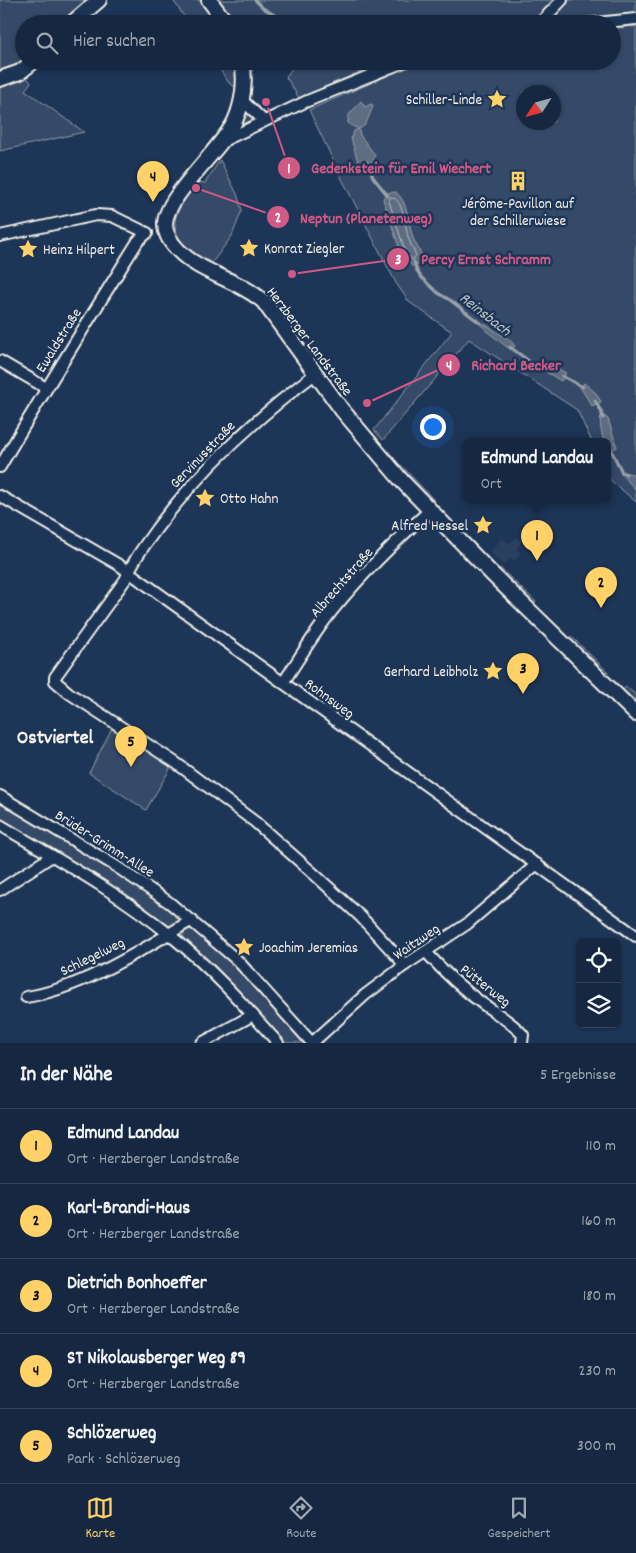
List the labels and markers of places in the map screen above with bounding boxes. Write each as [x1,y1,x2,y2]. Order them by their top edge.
place icon: Schiller-Linde [486,88,508,110]
place label: Schiller-Linde [406,90,482,112]
callout: Gedenkstein für Emil Wiechert [276,152,501,183]
pin: 4 [137,161,169,202]
building icon: Jérôme-Pavillon auf der Schillerwiese [507,170,529,192]
place label: Jérôme-Pavillon auf der Schillerwiese [462,194,575,233]
callout: Neptun (Planetenweg) [265,201,442,232]
place icon: Konrat Ziegler [238,237,260,259]
place icon: Heinz Hilpert [17,238,39,260]
place label: Konrat Ziegler [264,239,345,261]
place label: Heinz Hilpert [43,240,115,262]
callout: Percy Ernst Schramm [386,243,561,274]
callout: Richard Becker [436,349,571,380]
place icon: Otto Hahn [194,487,216,509]
place label: Otto Hahn [220,489,278,511]
place icon: Alfred Hessel [472,514,494,536]
place label: Alfred Hessel [391,516,468,538]
pin: 1 [521,520,553,561]
pin: 2 [585,567,617,608]
pin: 3 [507,653,539,694]
place icon: Gerhard Leibholz [482,660,504,682]
place label: Gerhard Leibholz [384,662,478,684]
pin: 5 [115,726,147,767]
place icon: Joachim Jeremias [233,936,255,958]
place label: Joachim Jeremias [259,938,358,960]

